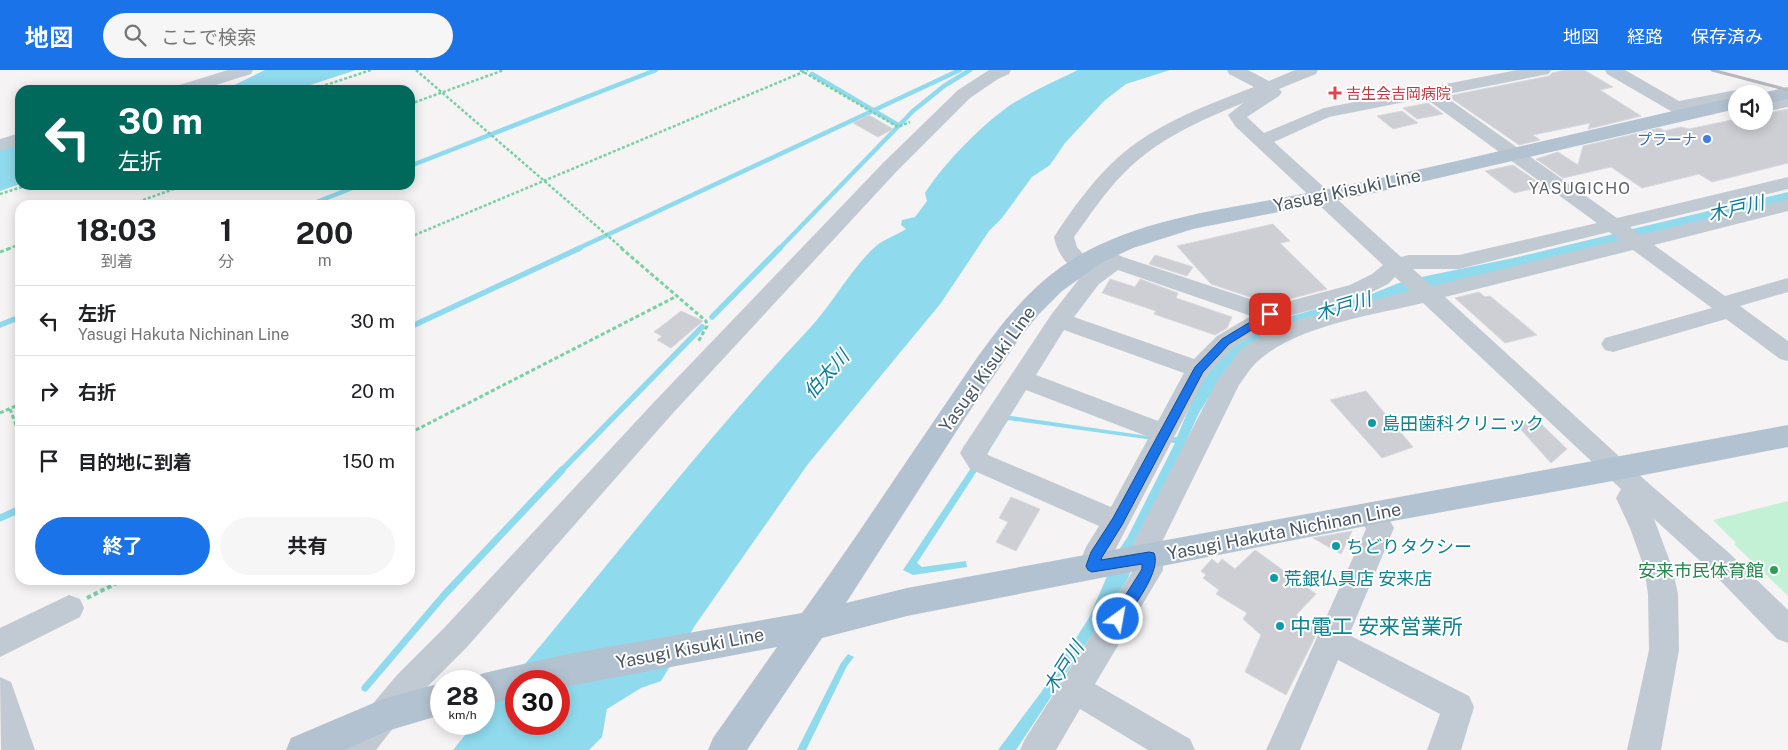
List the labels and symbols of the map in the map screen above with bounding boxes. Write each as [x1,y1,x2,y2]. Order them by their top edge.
place label: 吉生会吉岡病院 [1346,85,1451,102]
marker: 吉生会吉岡病院 [1328,86,1342,100]
place label: プラーナ [1637,131,1697,148]
marker: プラーナ [1701,133,1713,145]
street label: Yasugi Kisuki Line [1271,164,1423,216]
district label: YASUGICHO [1529,179,1631,198]
water label: 木戸川 [1706,190,1768,225]
water label: 木戸川 [1313,287,1375,324]
pin [1249,293,1291,335]
street label: Yasugi Kisuki Line [934,302,1040,436]
water label: 伯太川 [799,344,855,403]
place label: 島田歯科クリニック [1382,413,1544,434]
marker: 島田歯科クリニック [1366,417,1378,429]
street label: Yasugi Hakuta Nichinan Line [1165,498,1403,564]
place label: ちどりタクシー [1346,536,1472,557]
marker: ちどりタクシー [1330,540,1342,552]
place label: 安来市民体育館 [1638,560,1764,581]
marker: 安来市民体育館 [1768,564,1780,576]
place label: 荒銀仏具店 安来店 [1284,568,1432,589]
marker: 荒銀仏具店 安来店 [1268,572,1280,584]
position arrow [1091,592,1143,644]
place label: 中電工 安来営業所 [1290,614,1463,639]
marker: 中電工 安来営業所 [1274,620,1286,632]
street label: Yasugi Kisuki Line [614,623,766,673]
water label: 木戸川 [1038,635,1089,697]
speed limit sign: 30 [505,670,570,735]

